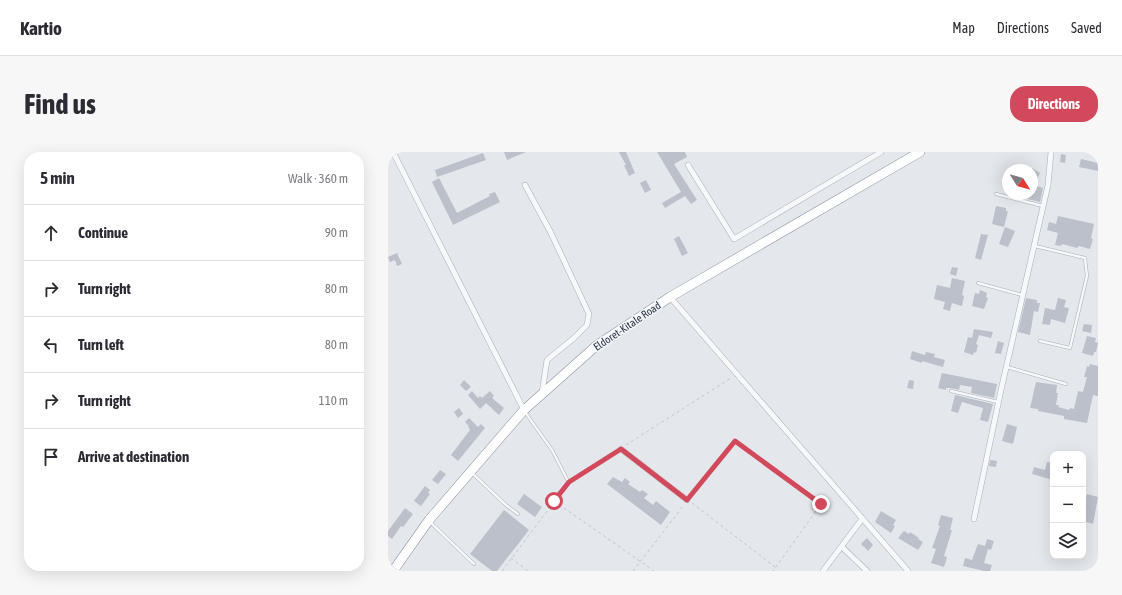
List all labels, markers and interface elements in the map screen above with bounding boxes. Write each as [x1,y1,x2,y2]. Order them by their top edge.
text: Kartio [20,17,62,39]
text: Map [952,20,975,36]
text: Directions [997,20,1049,36]
text: Saved [1071,20,1102,36]
button: Directions [1010,86,1098,122]
text: Find us [24,88,96,120]
north arrow [1002,164,1038,200]
text: 5 min [40,168,75,188]
text: Walk · 360 m [288,171,348,186]
icon: ahead [40,222,62,244]
text: Continue [78,224,128,241]
text: 90 m [325,225,348,240]
icon: right [40,278,62,300]
text: Turn right [78,280,131,297]
text: 80 m [325,281,348,296]
street label: Eldoret-Kitale Road [591,299,663,353]
icon: left [40,334,62,356]
text: Turn left [78,336,124,353]
text: 80 m [325,337,348,352]
icon: right [40,390,62,412]
text: Turn right [78,392,131,409]
text: 110 m [319,393,348,408]
icon: arrive [40,446,62,468]
text: Arrive at destination [78,448,189,465]
map controls [1050,451,1086,559]
button: + [1050,451,1086,487]
button: − [1050,487,1086,523]
route start [545,492,563,510]
route end [812,495,830,513]
button: layers [1050,523,1086,559]

